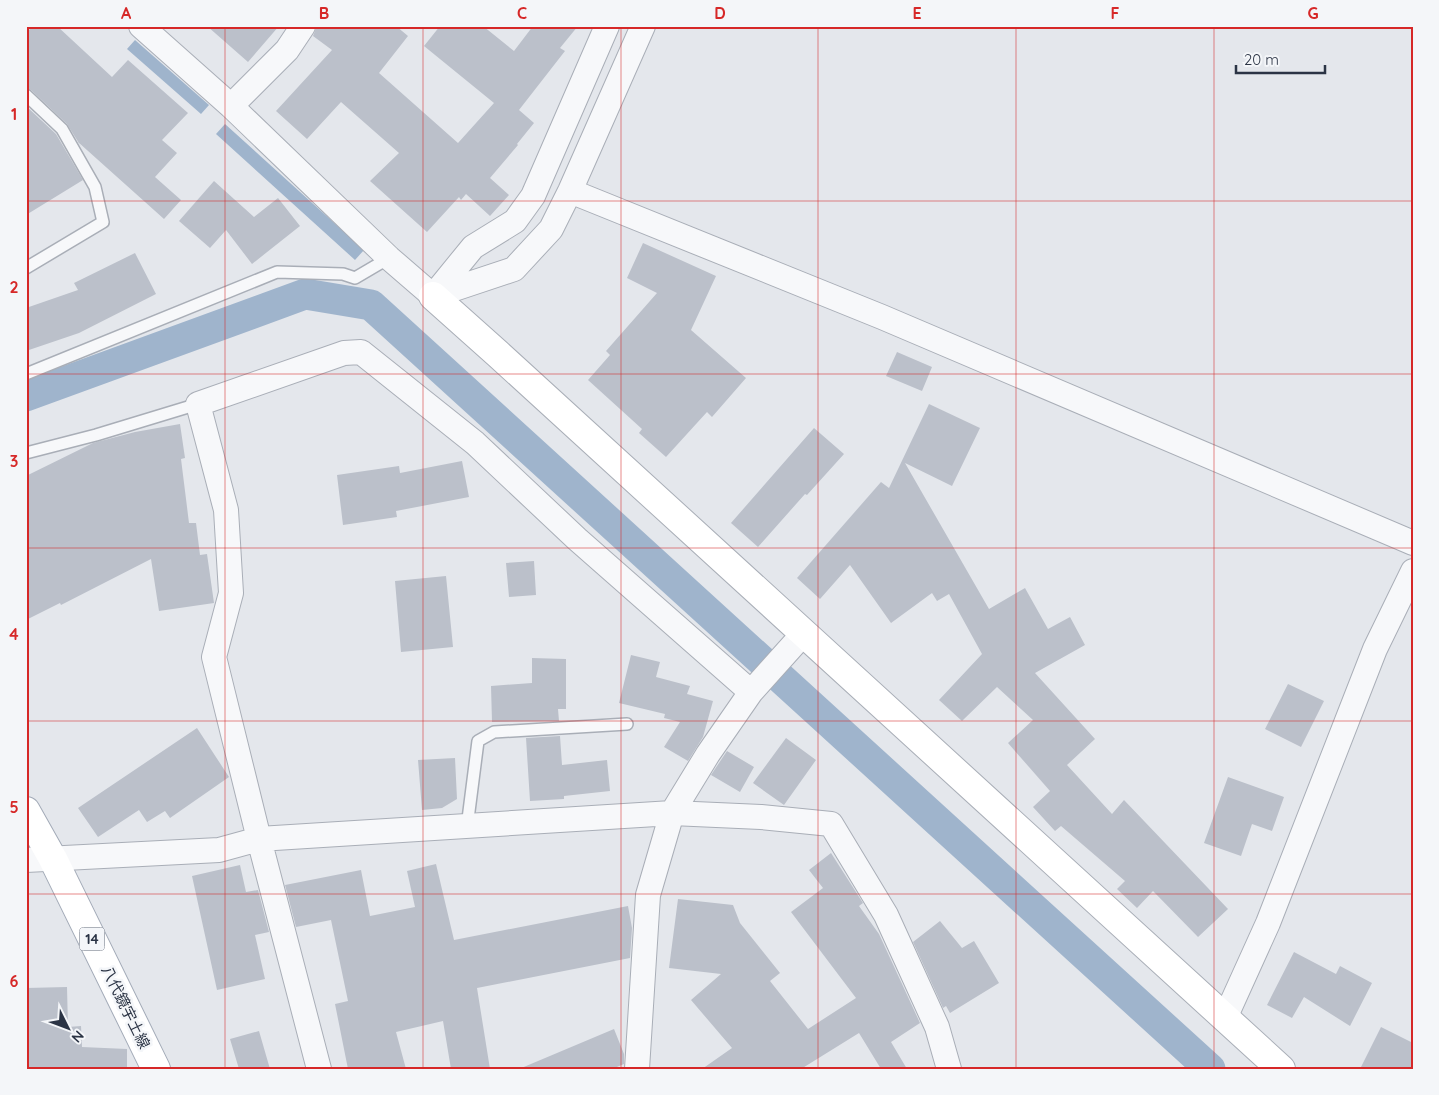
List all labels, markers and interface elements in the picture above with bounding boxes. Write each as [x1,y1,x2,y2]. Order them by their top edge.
text: A [121,3,132,23]
text: B [319,3,329,23]
text: C [517,3,527,23]
text: D [714,3,726,23]
text: E [912,3,922,23]
text: F [1111,3,1120,23]
text: G [1307,3,1319,23]
scale bar [1236,42,1325,74]
text: 20 m [1244,50,1279,69]
text: 1 [11,104,17,124]
text: 2 [9,277,19,297]
text: 3 [10,451,18,471]
text: 4 [9,624,19,644]
text: 5 [9,797,19,817]
road number: 14 [80,928,104,951]
street label: 八代鏡宇土線 [98,962,154,1052]
text: 6 [10,971,19,991]
north arrow [42,1002,92,1052]
text: N [68,1027,88,1047]

